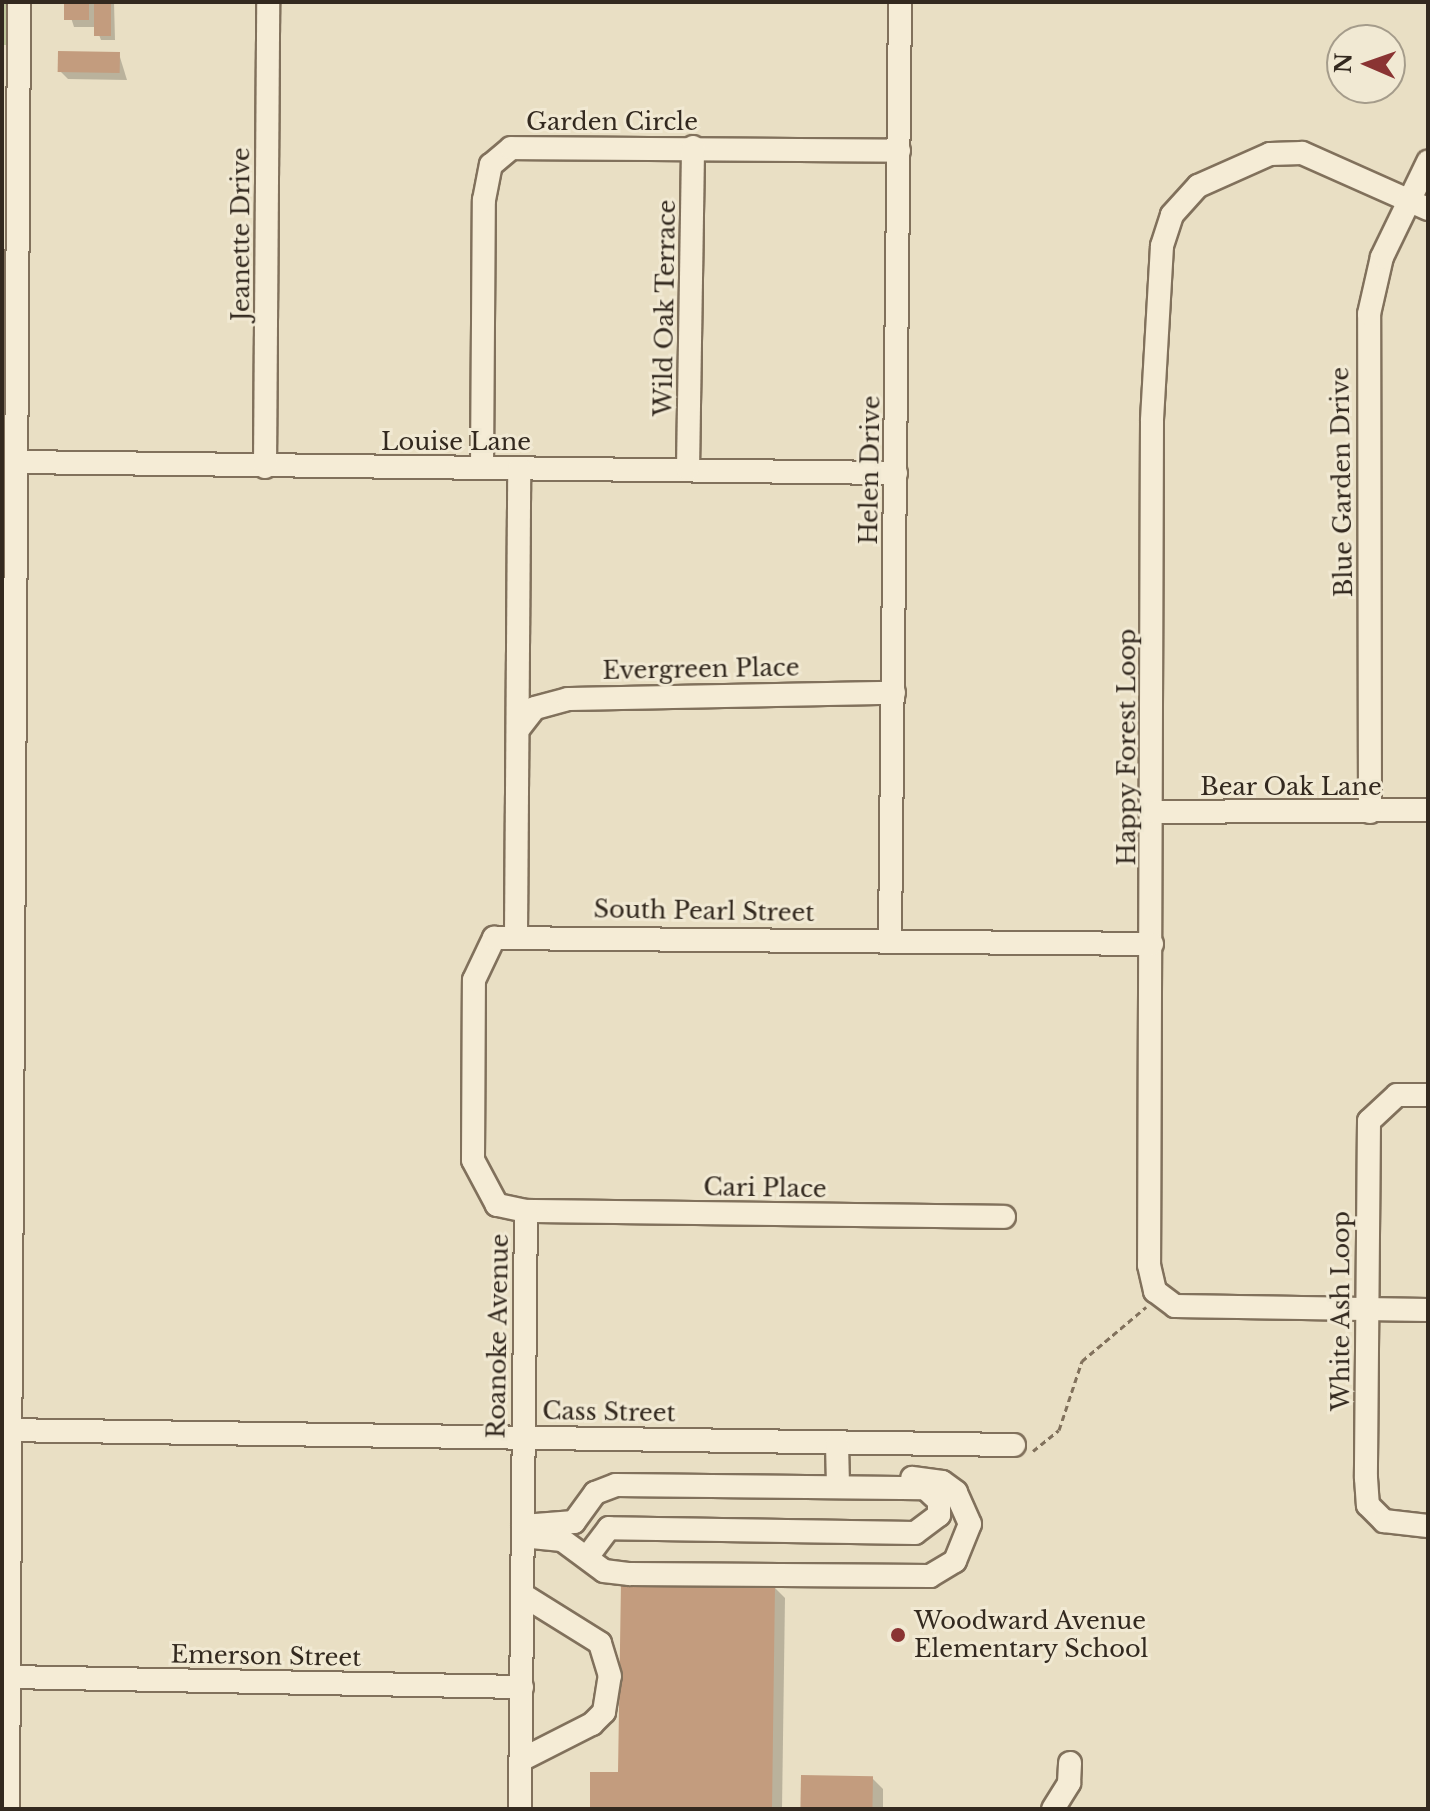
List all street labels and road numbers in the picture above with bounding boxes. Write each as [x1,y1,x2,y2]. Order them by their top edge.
street label: Garden Circle [526,108,698,136]
street label: Jeanette Drive [227,147,255,321]
street label: Wild Oak Terrace [649,199,681,417]
street label: Blue Garden Drive [1326,367,1358,597]
street label: Helen Drive [854,395,886,545]
street label: Louise Lane [381,428,531,456]
street label: Happy Forest Loop [1113,628,1141,866]
street label: Evergreen Place [602,653,800,685]
street label: Bear Oak Lane [1200,773,1382,801]
street label: South Pearl Street [593,895,815,927]
street label: Cari Place [703,1173,827,1203]
street label: White Ash Loop [1327,1210,1355,1412]
street label: Roanoke Avenue [482,1233,514,1439]
street label: Cass Street [542,1396,676,1428]
street label: Emerson Street [170,1640,362,1672]

